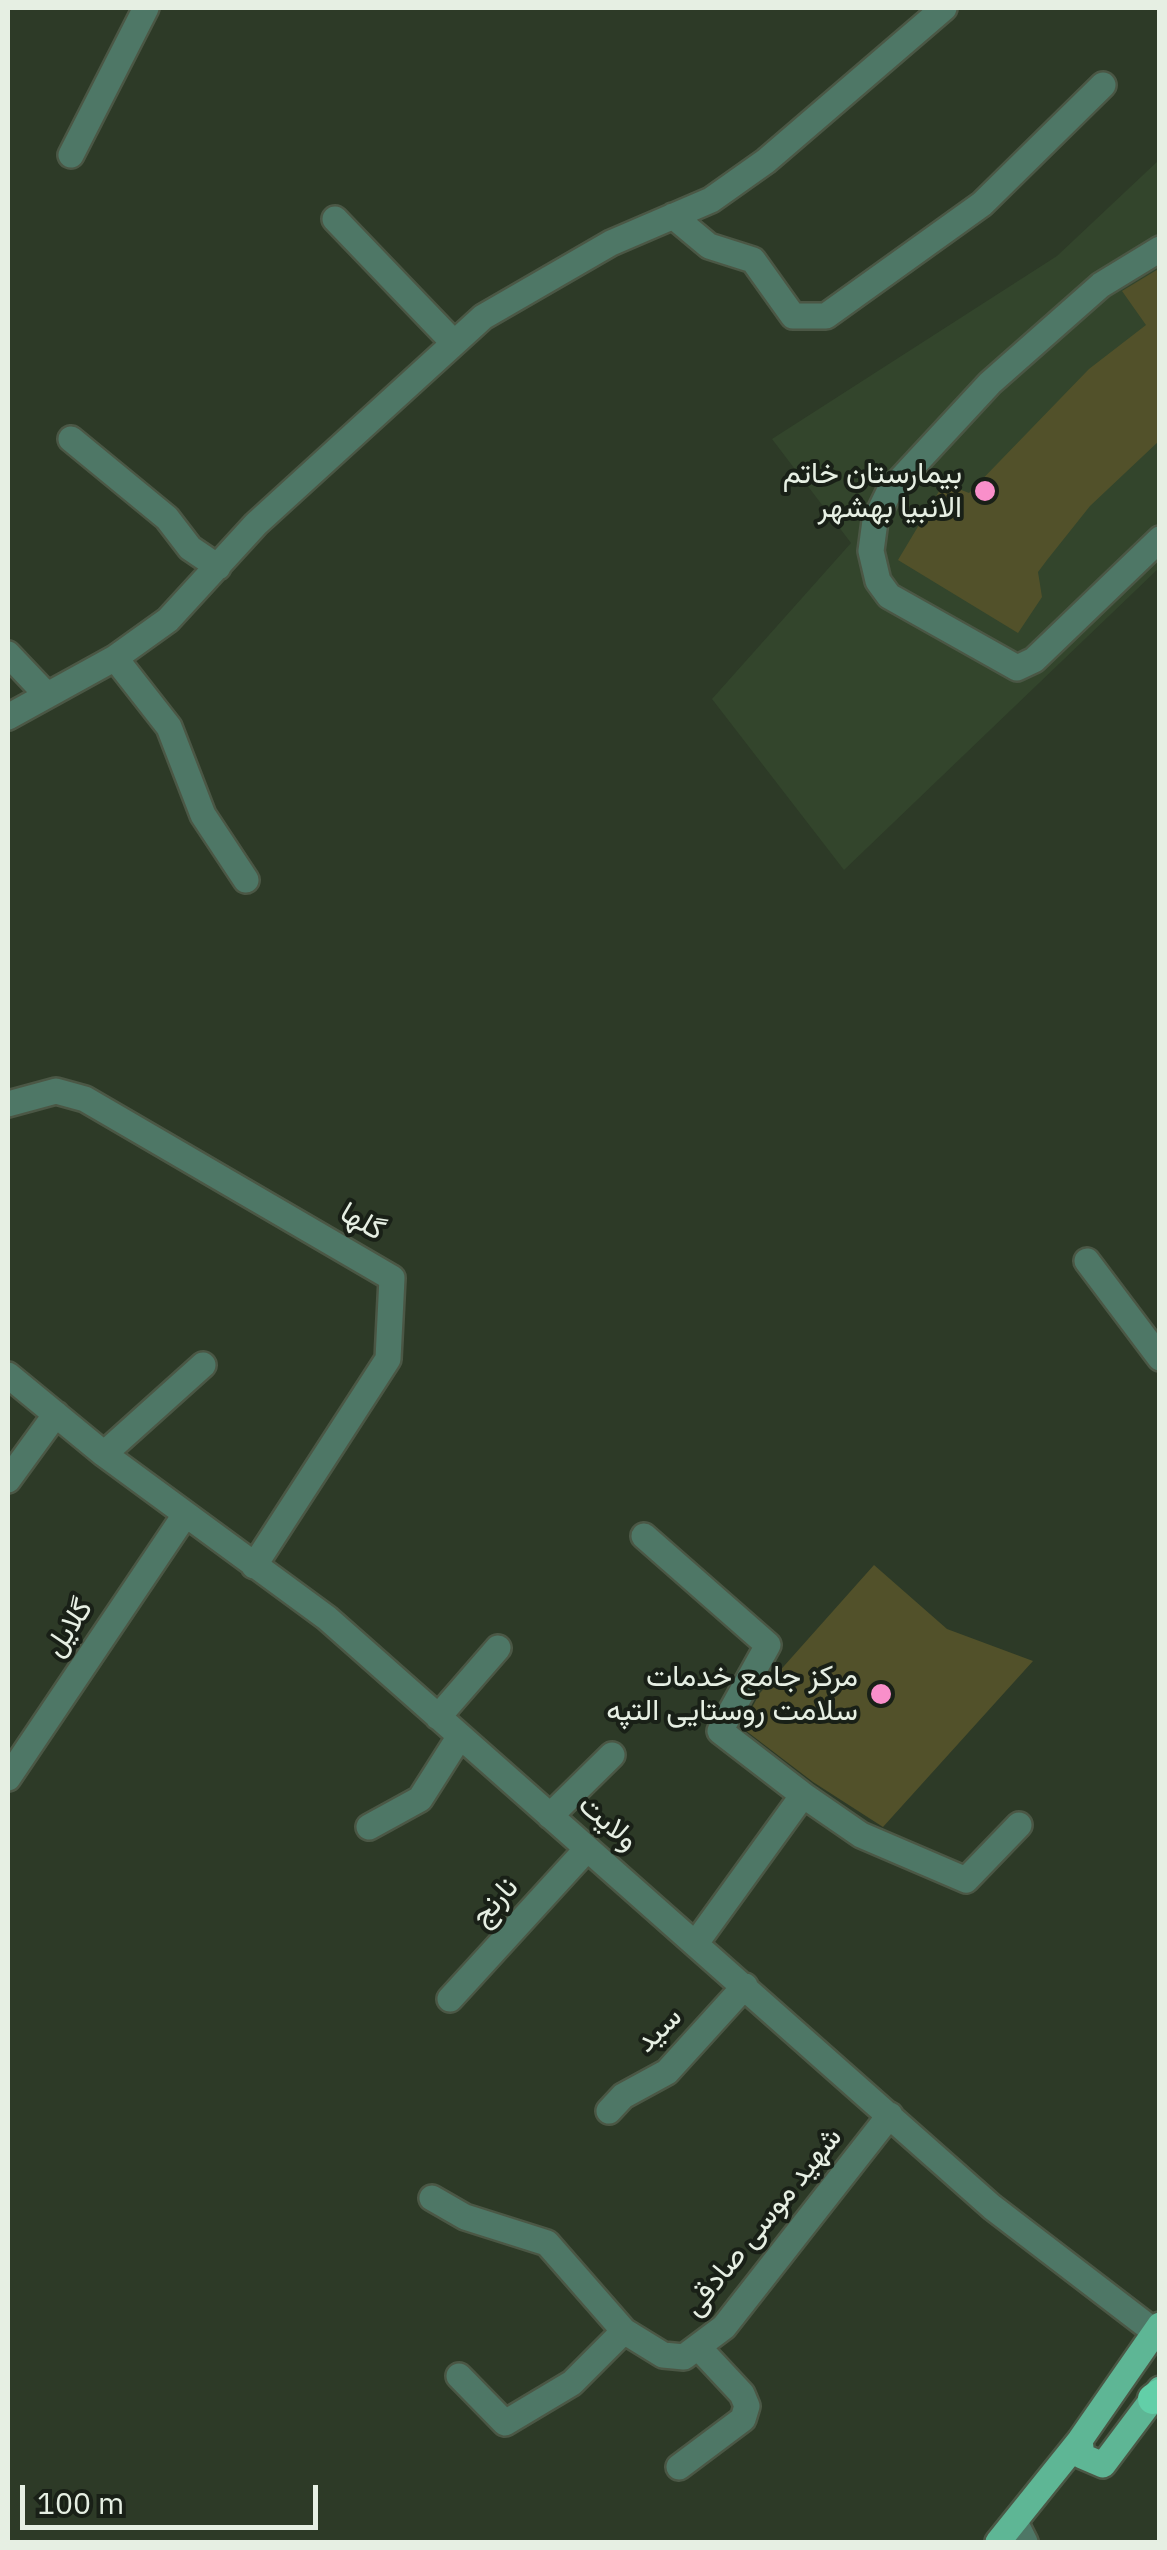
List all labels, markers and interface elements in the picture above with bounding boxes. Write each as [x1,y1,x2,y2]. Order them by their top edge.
place label: بیمارستان خاتم الانبیا بهشهر [783,456,962,526]
marker: بیمارستان خاتم الانبیا بهشهر [972,478,998,504]
street label: گلها [333,1195,391,1249]
street label: گلایل [37,1592,101,1664]
place label: مرکز جامع خدمات سلامت روستایی التپه [606,1659,858,1730]
marker: مرکز جامع خدمات سلامت روستایی التپه [868,1681,894,1707]
street label: ولایت [571,1787,645,1859]
street label: نارنج [464,1870,526,1934]
street label: سید [628,2000,690,2060]
street label: شهید موسی صادقی [676,2120,850,2324]
scale bar [25,2465,322,2527]
text: 100 m [37,2483,124,2522]

